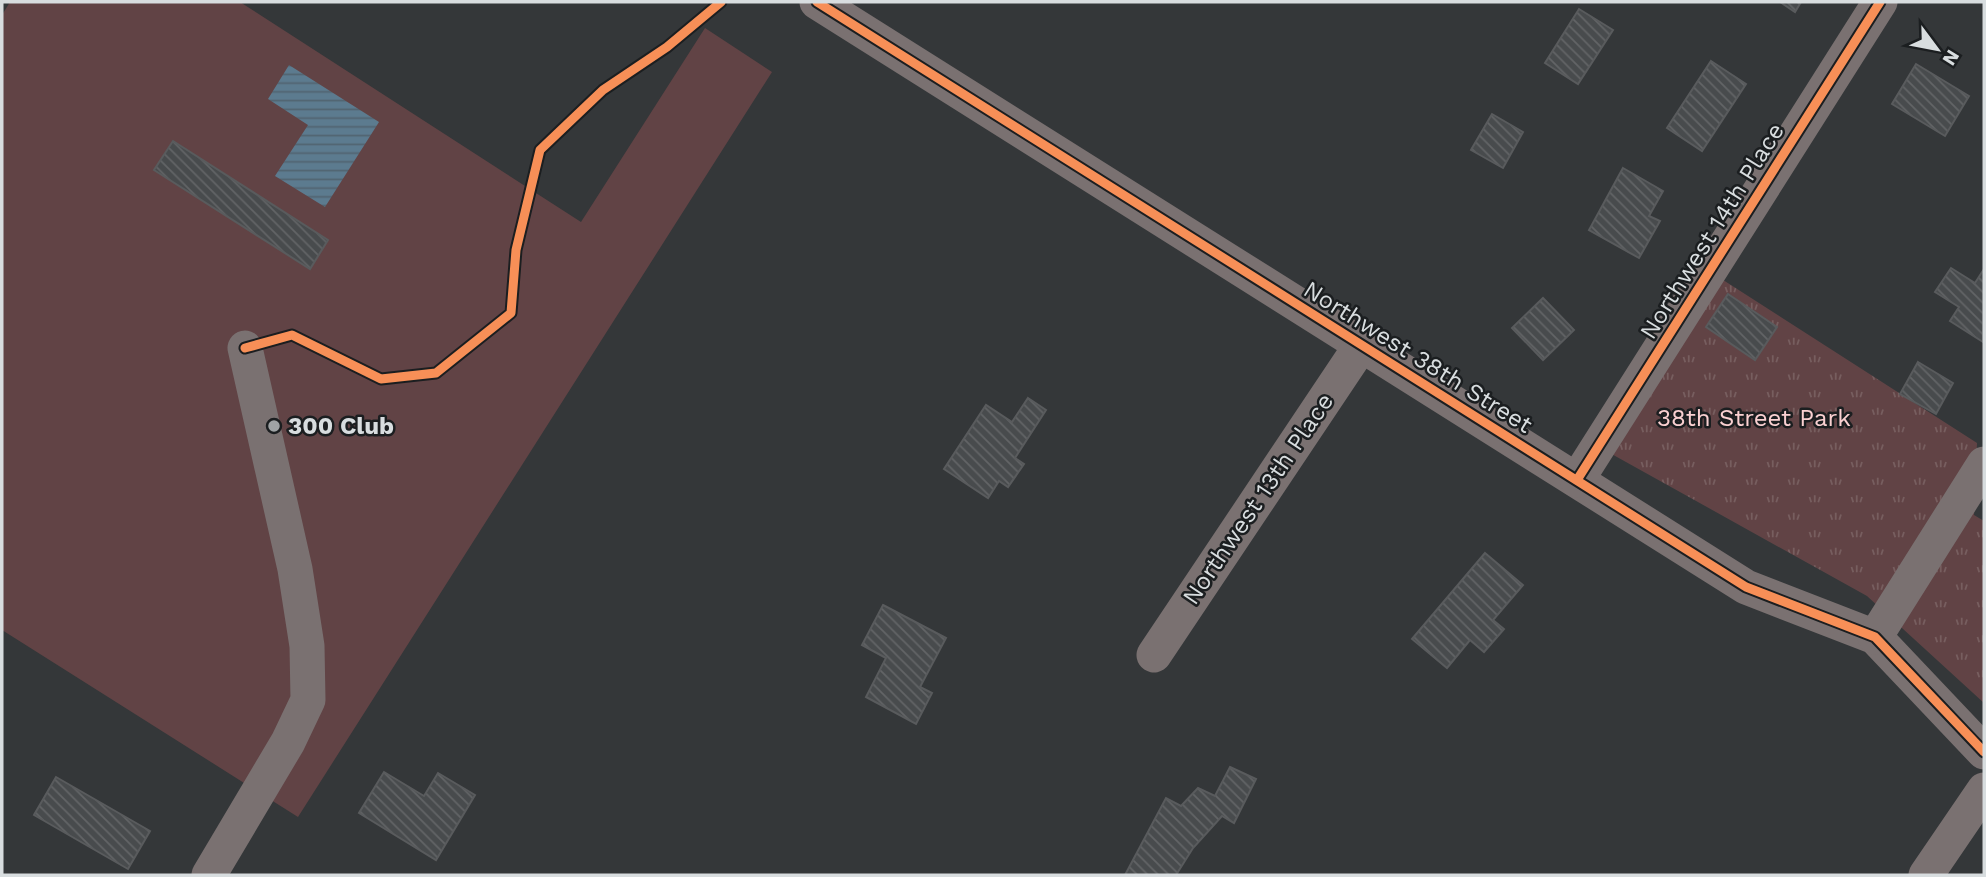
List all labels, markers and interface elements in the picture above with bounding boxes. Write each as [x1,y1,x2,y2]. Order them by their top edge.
north arrow [1902,14,1972,84]
text: N [1938,46,1964,70]
street label: Northwest 14th Place [1634,118,1790,344]
street label: Northwest 38th Street [1299,275,1537,439]
street label: Northwest 13th Place [1177,388,1339,610]
park label: 38th Street Park [1657,404,1851,432]
place label: 300 Club [288,412,394,440]
marker: 300 Club [266,418,282,434]

